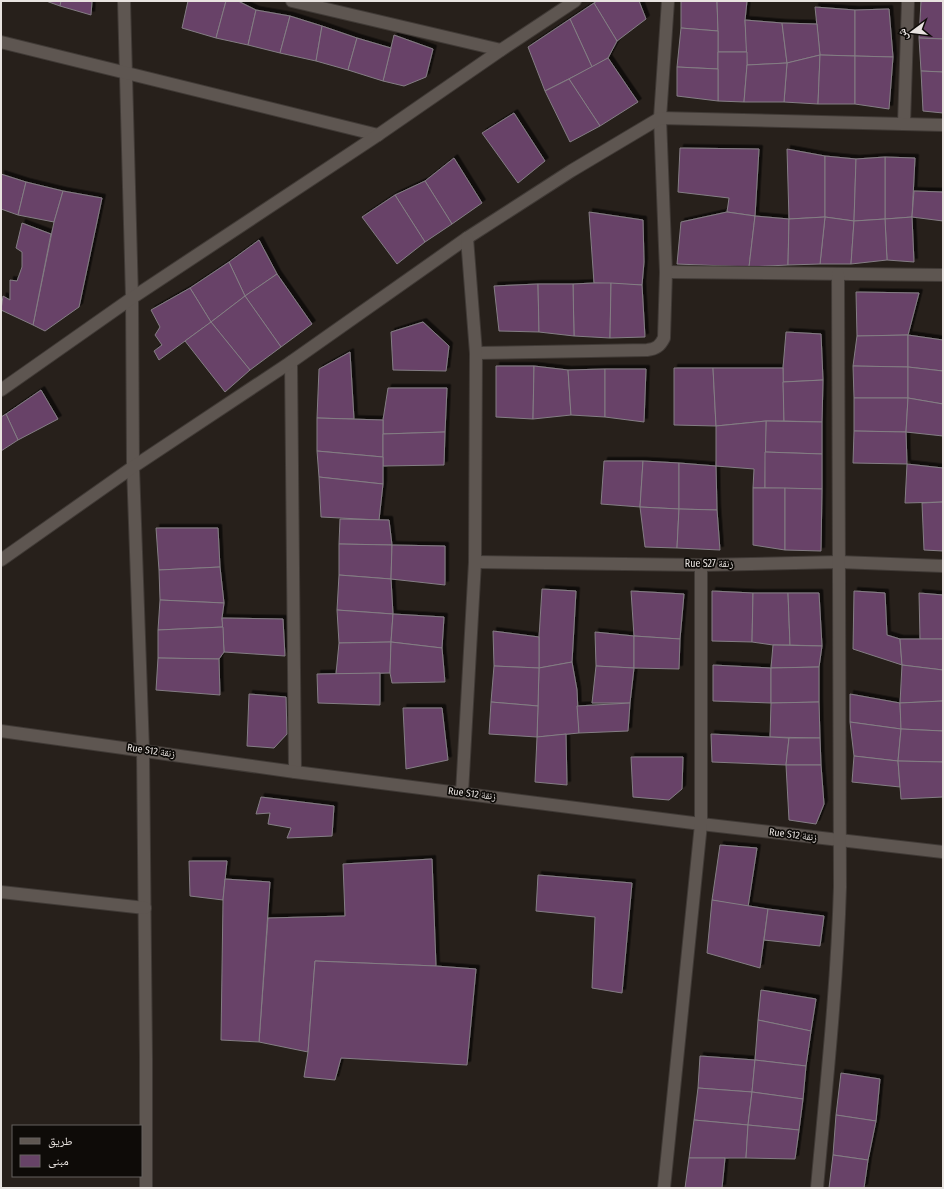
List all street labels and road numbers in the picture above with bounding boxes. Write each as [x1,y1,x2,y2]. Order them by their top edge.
street label: Rue S27 زنقة [685,558,733,570]
street label: Rue S12 زنقة [126,742,176,760]
street label: Rue S12 زنقة [447,785,497,803]
street label: Rue S12 زنقة [768,826,818,844]

